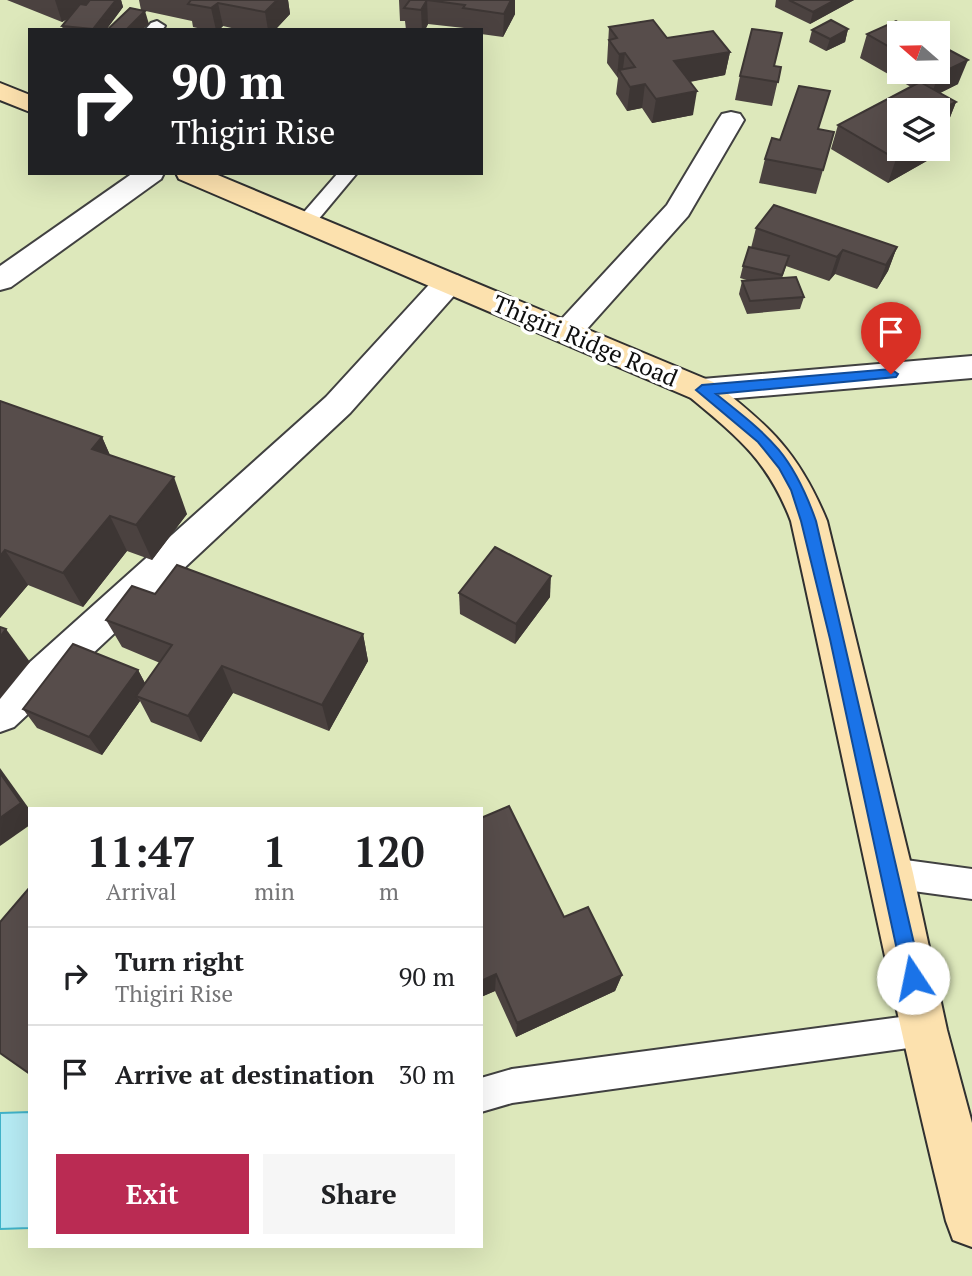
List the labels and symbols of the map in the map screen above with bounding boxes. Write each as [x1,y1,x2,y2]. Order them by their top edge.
north arrow [887,21,950,84]
street label: Thigiri Ridge Road [488,287,683,394]
pin [861,302,921,374]
position arrow [876,941,950,1015]

